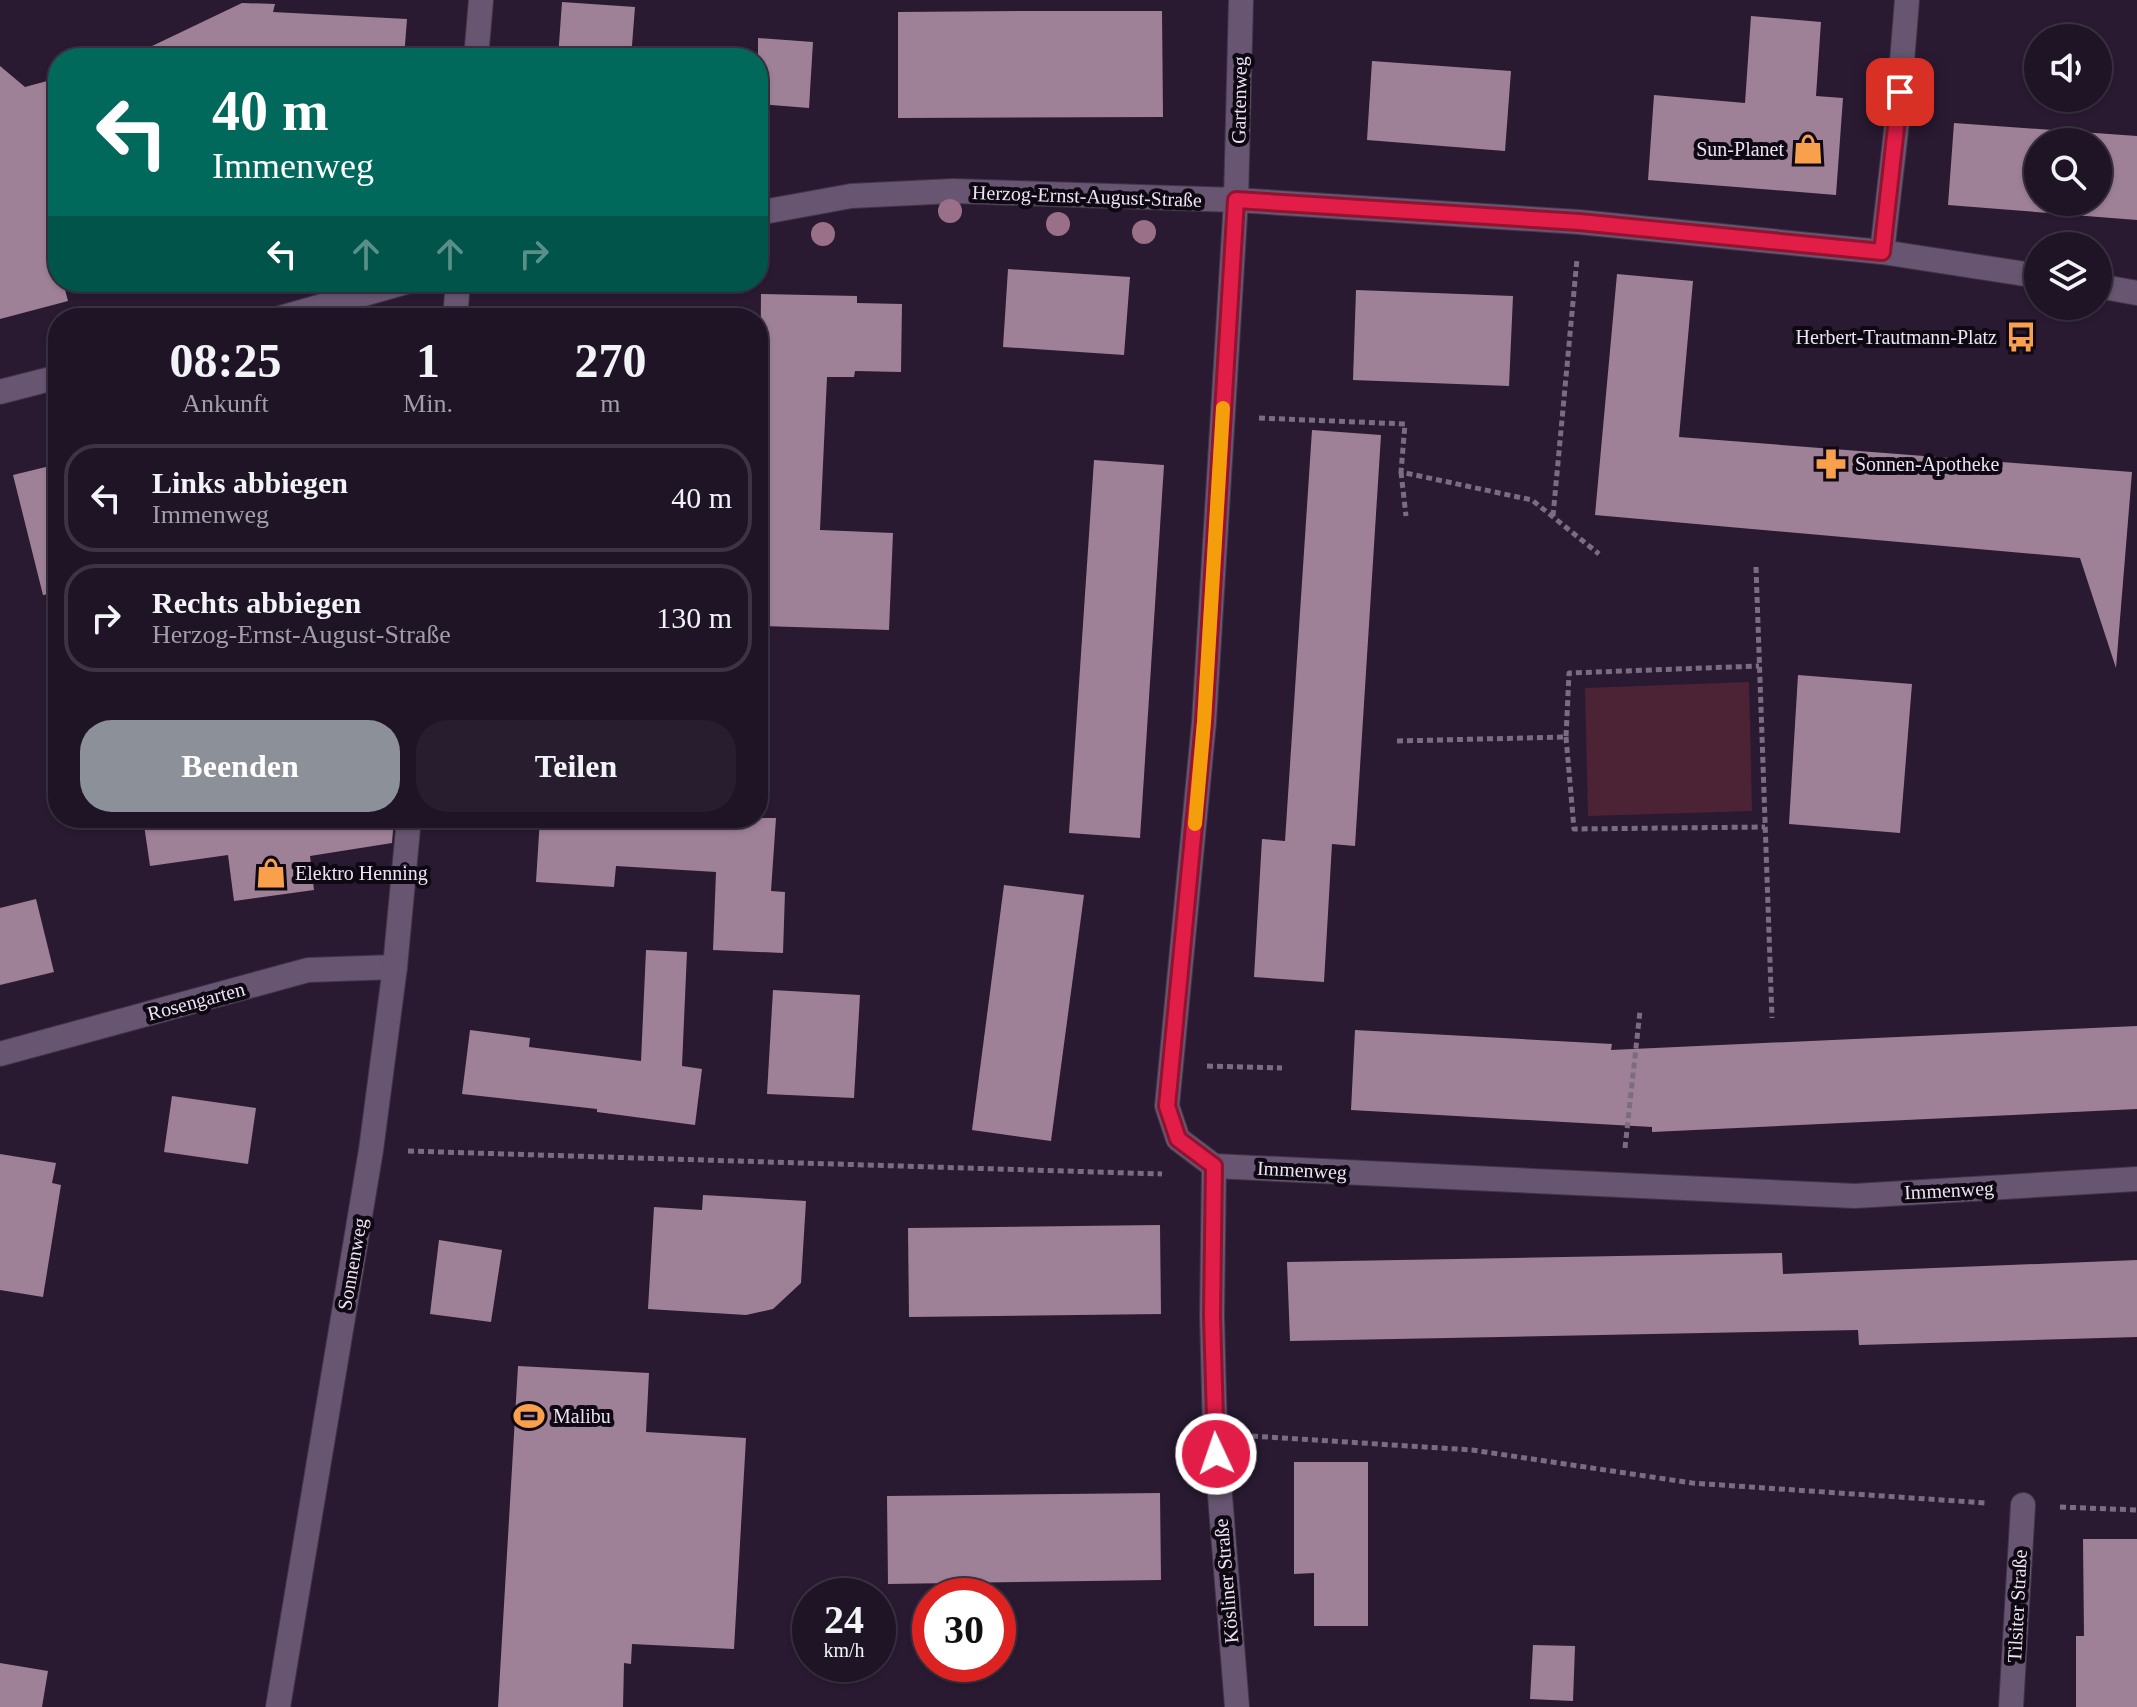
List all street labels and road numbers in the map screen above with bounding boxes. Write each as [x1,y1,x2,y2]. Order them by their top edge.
street label: Gartenweg [1227,56,1252,144]
street label: Herzog-Ernst-August-Straße [972,181,1202,212]
street label: Rosengarten [145,977,247,1026]
street label: Immenweg [1256,1157,1348,1184]
street label: Immenweg [1903,1177,1995,1204]
street label: Sonnenweg [333,1216,372,1312]
street label: Kösliner Straße [1210,1518,1242,1644]
street label: Tilsiter Straße [2003,1549,2031,1663]

